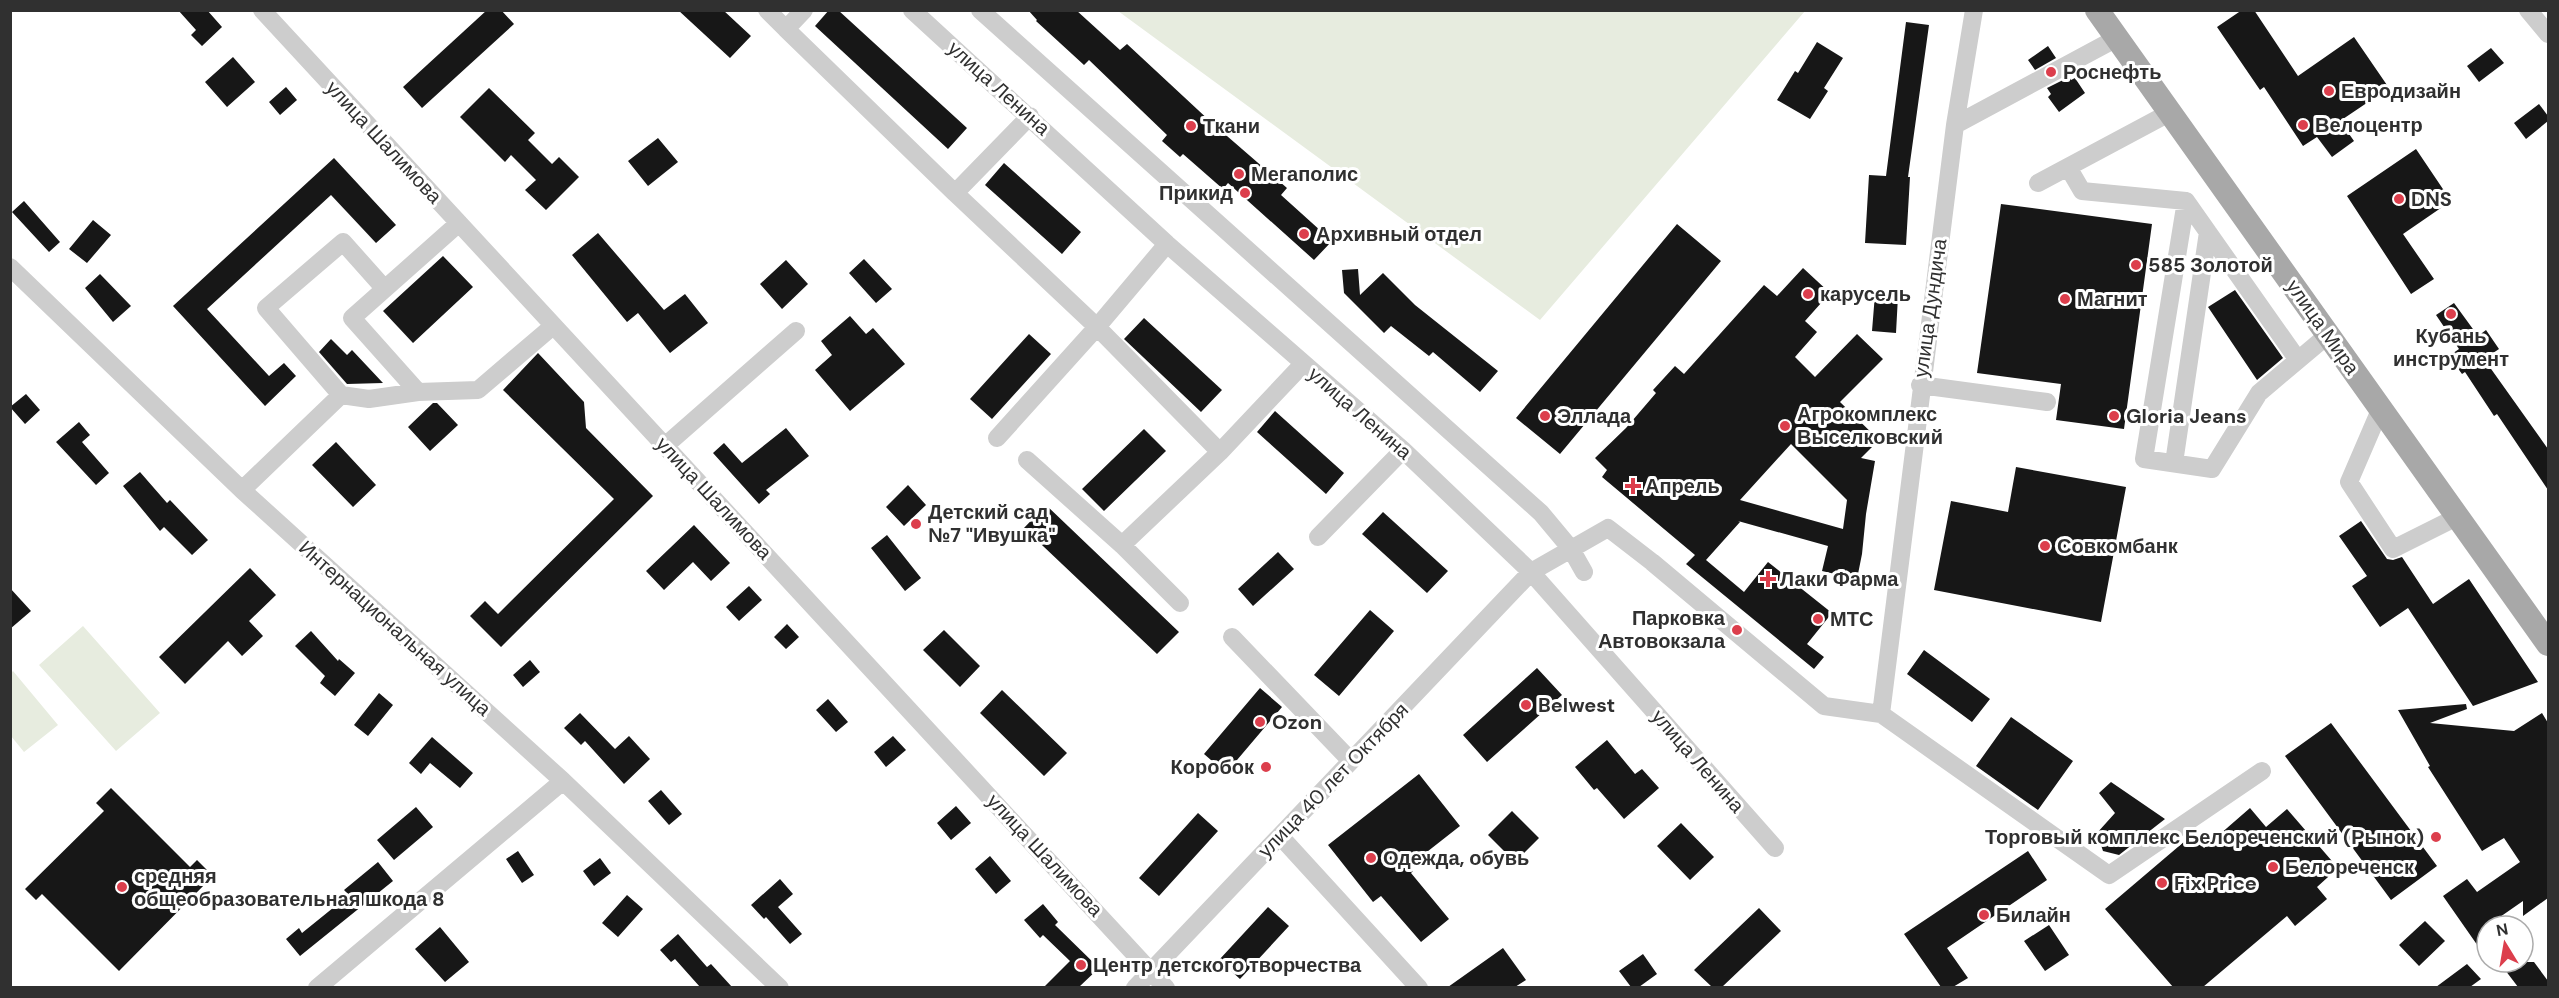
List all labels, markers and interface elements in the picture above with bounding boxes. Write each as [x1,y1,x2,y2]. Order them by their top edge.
street label: улица Ленина [942,35,1056,141]
place label: Роснефть [2063,59,2161,85]
marker: Роснефть [2044,65,2058,79]
street label: улица Шалимова [320,75,448,210]
place label: Евродизайн [2341,78,2461,104]
marker: Евродизайн [2322,84,2336,98]
place label: Велоцентр [2315,112,2423,138]
place label: Ткани [1203,113,1260,139]
marker: Велоцентр [2296,118,2310,132]
marker: Ткани [1184,119,1198,133]
place label: Мегаполис [1251,161,1358,187]
marker: Мегаполис [1232,167,1246,181]
place label: Прикид [1159,180,1233,206]
marker: Прикид [1238,186,1252,200]
place label: DNS [2411,186,2452,212]
marker: DNS [2392,192,2406,206]
place label: Архивный отдел [1316,221,1482,247]
marker: Архивный отдел [1297,227,1311,241]
street label: улица Дундича [1907,236,1953,379]
place label: 585 Золотой [2148,252,2273,278]
marker: 585 Золотой [2129,258,2143,272]
street label: улица Мира [2281,274,2366,380]
place label: карусель [1820,281,1911,307]
place label: Магнит [2077,286,2148,312]
marker: карусель [1801,287,1815,301]
marker: Магнит [2058,292,2072,306]
marker: Кубань инструмент [2444,307,2458,321]
place label: Кубань инструмент [2393,323,2509,372]
street label: улица Ленина [1303,361,1418,466]
place label: Агрокомплекс Выселковский [1797,401,1943,450]
place label: Эллада [1557,403,1632,429]
place label: Gloria Jeans [2126,403,2247,429]
marker: Эллада [1538,409,1552,423]
marker: Gloria Jeans [2107,409,2121,423]
marker: Агрокомплекс Выселковский [1778,419,1792,433]
street label: улица Шалимова [650,431,778,566]
place label: Апрель [1645,473,1720,499]
marker: Апрель [1626,479,1640,493]
place label: Детский сад №7 "Ивушка" [928,499,1056,548]
marker: Детский сад №7 "Ивушка" [909,517,923,531]
place label: Совкомбанк [2057,533,2179,559]
street label: Интернациональная улица [293,535,497,722]
marker: Совкомбанк [2038,539,2052,553]
place label: Лаки Фарма [1780,566,1899,592]
marker: Лаки Фарма [1761,572,1775,586]
place label: Парковка Автовокзала [1598,605,1726,654]
place label: МТС [1830,606,1873,632]
marker: МТС [1811,612,1825,626]
marker: Парковка Автовокзала [1730,623,1744,637]
place label: Belwest [1538,692,1615,718]
street label: улица 40 лет Октября [1252,697,1414,863]
marker: Belwest [1519,698,1533,712]
street label: улица Ленина [1646,704,1751,819]
place label: Ozon [1272,709,1322,735]
marker: Ozon [1253,715,1267,729]
place label: Коробок [1171,754,1255,780]
marker: Коробок [1259,760,1273,774]
street label: улица Шалимова [981,788,1109,923]
place label: Торговый комплекс Белореченский (Рынок) [1985,824,2424,850]
marker: Торговый комплекс Белореченский (Рынок) [2429,830,2443,844]
place label: Одежда, обувь [1383,845,1529,871]
marker: Одежда, обувь [1364,851,1378,865]
place label: Белореченск [2285,854,2415,880]
marker: Белореченск [2266,860,2280,874]
place label: средняя общеобразовательная шкода 8 [134,863,445,912]
place label: Fix Price [2174,870,2257,896]
marker: Fix Price [2155,876,2169,890]
marker: средняя общеобразовательная шкода 8 [115,880,129,894]
place label: Билайн [1996,902,2071,928]
marker: Билайн [1977,908,1991,922]
north arrow [2475,914,2535,974]
text: N [2495,918,2510,941]
place label: Центр детского творчества [1093,952,1362,978]
marker: Центр детского творчества [1074,958,1088,972]

